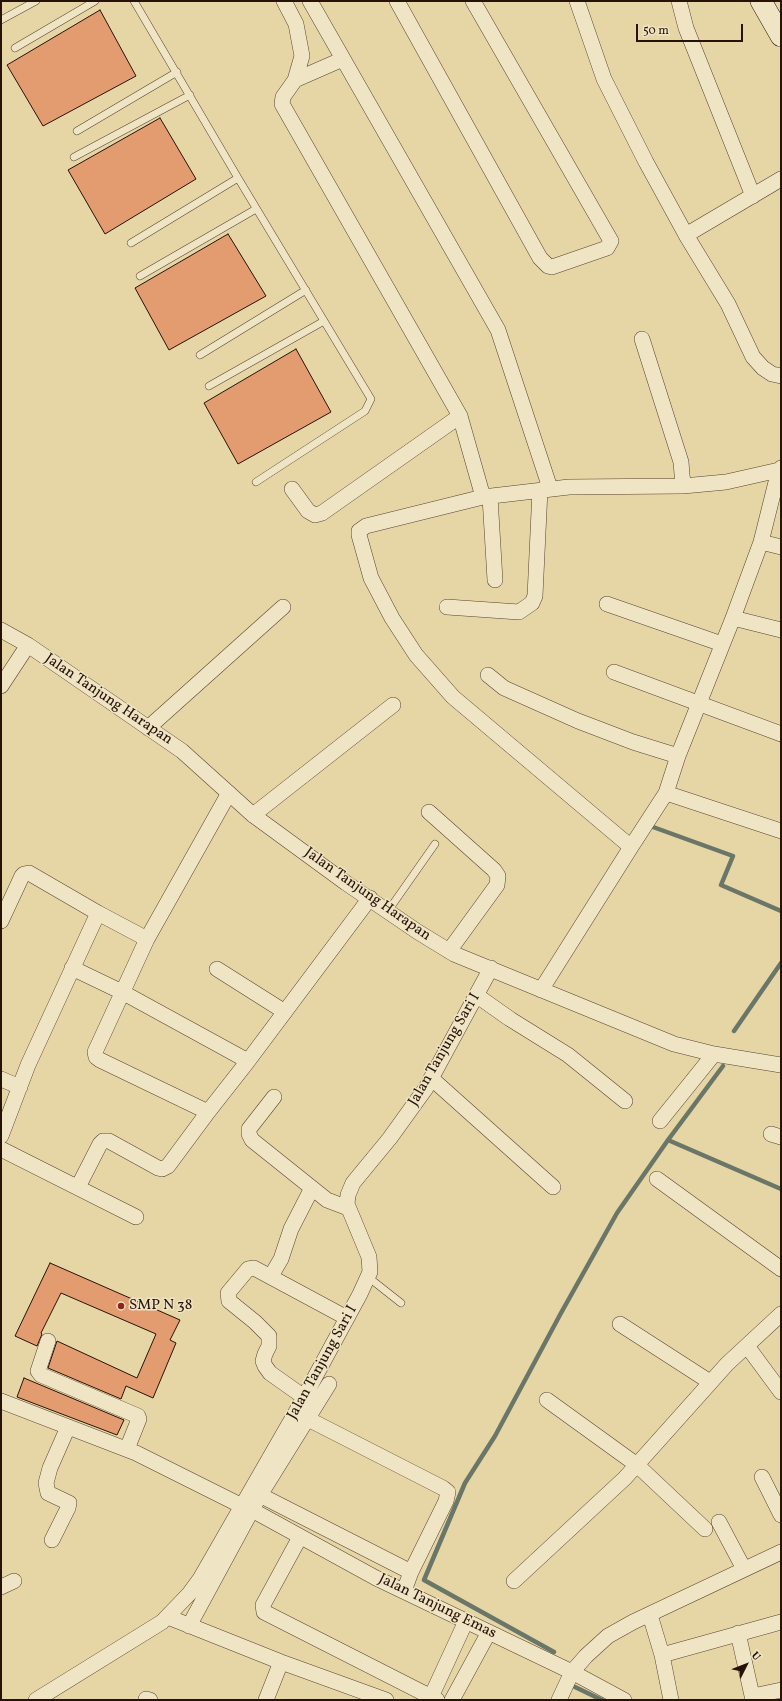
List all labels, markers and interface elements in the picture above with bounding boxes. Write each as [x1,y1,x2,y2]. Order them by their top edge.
scale bar [638,16,745,42]
text: 50 m [643,23,669,39]
street label: Jalan Tanjung Harapan [41,650,175,750]
street label: Jalan Tanjung Harapan [300,844,434,946]
street label: Jalan Tanjung Sari I [405,990,485,1110]
place label: SMP N 38 [129,1297,192,1315]
marker: SMP N 38 [116,1301,126,1311]
street label: Jalan Tanjung Sari I [284,1303,362,1423]
street label: Jalan Tanjung Emas [375,1571,499,1643]
north arrow [726,1645,766,1685]
text: U [747,1649,763,1664]

